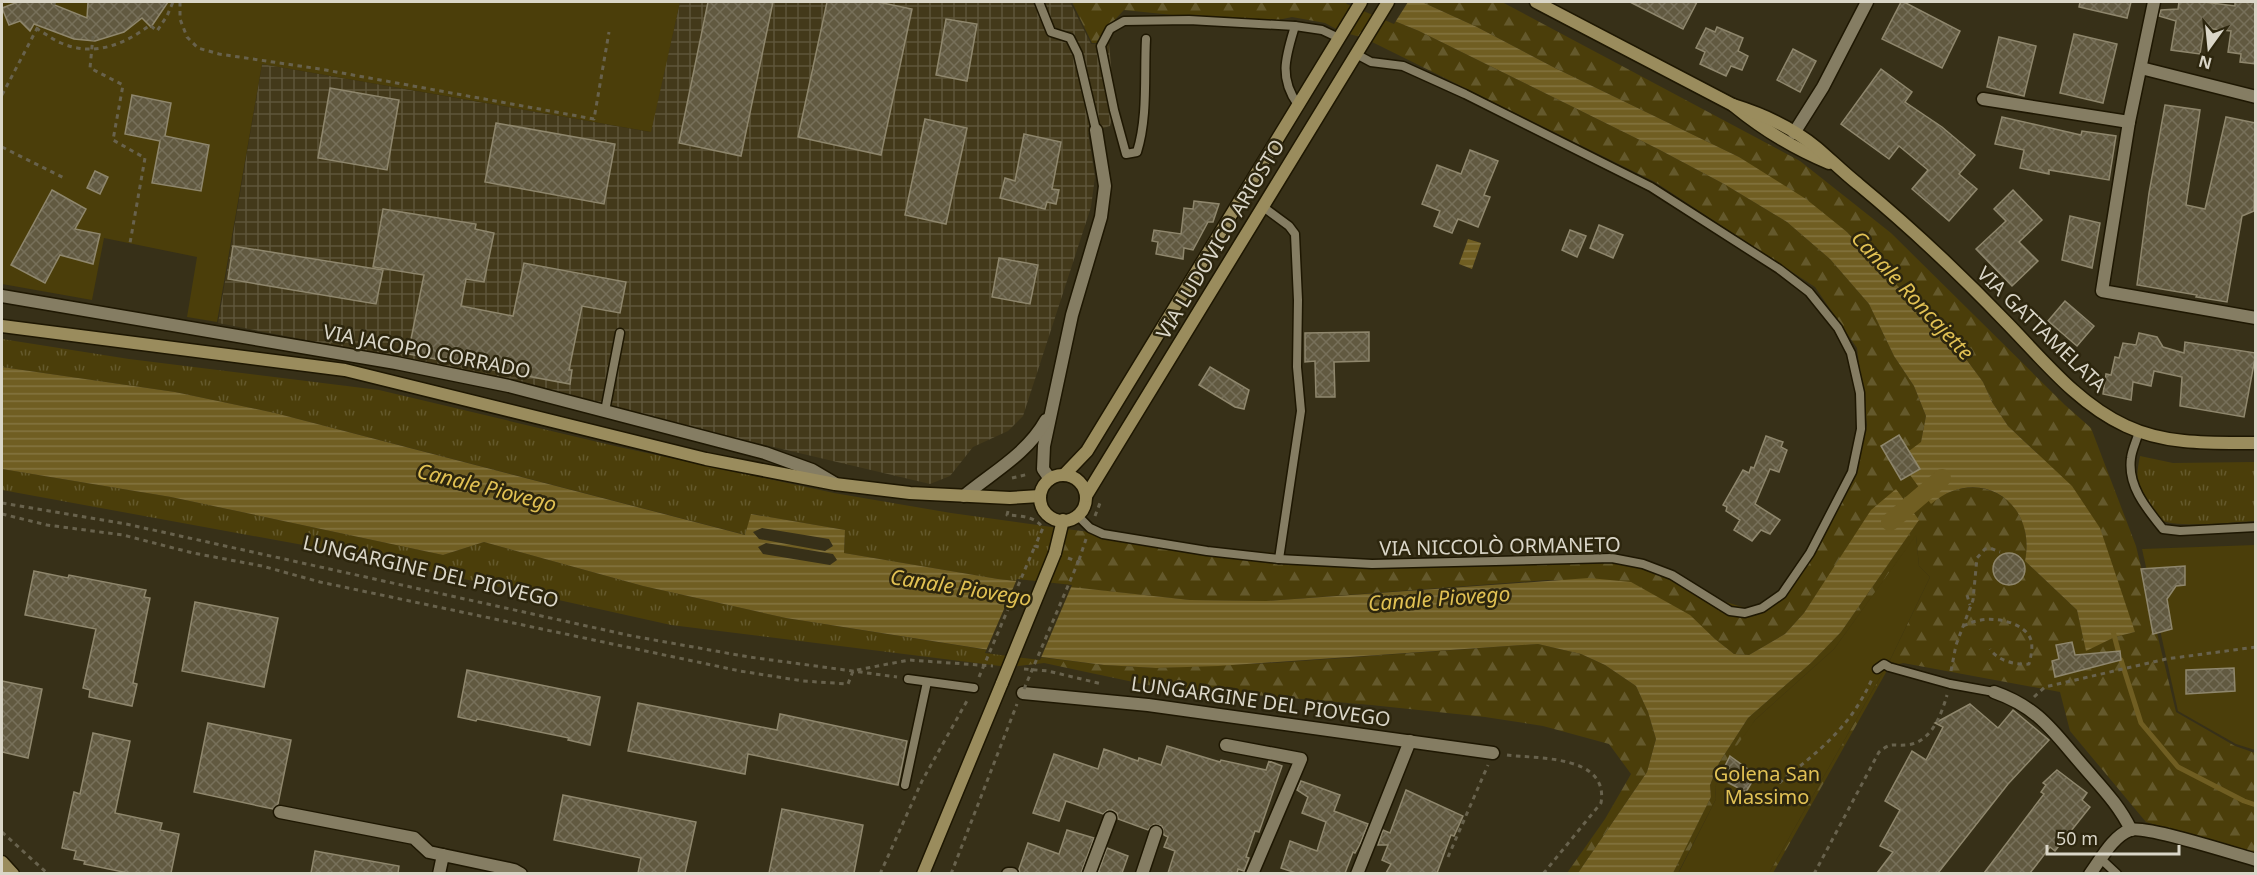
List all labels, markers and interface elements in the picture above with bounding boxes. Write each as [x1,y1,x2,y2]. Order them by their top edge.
north arrow [2179,18,2239,78]
text: N [2196,50,2214,75]
street label: VIA LUDOVICO ARIOSTO [1150,134,1290,344]
water label: Canale Roncajette [1846,224,1980,366]
street label: VIA GATTAMELATA [1971,260,2113,398]
street label: VIA JACOPO CORRADO [321,318,533,384]
water label: Canale Piovego [414,456,560,518]
street label: LUNGARGINE DEL PIOVEGO [300,528,562,614]
street label: VIA NICCOLÒ ORMANETO [1379,530,1621,562]
water label: Canale Piovego [888,562,1034,612]
water label: Canale Piovego [1367,579,1511,617]
street label: LUNGARGINE DEL PIOVEGO [1130,669,1392,733]
park label: Golena San Massimo [1714,760,1820,810]
scale bar [2047,818,2179,856]
text: 50 m [2056,826,2098,850]

